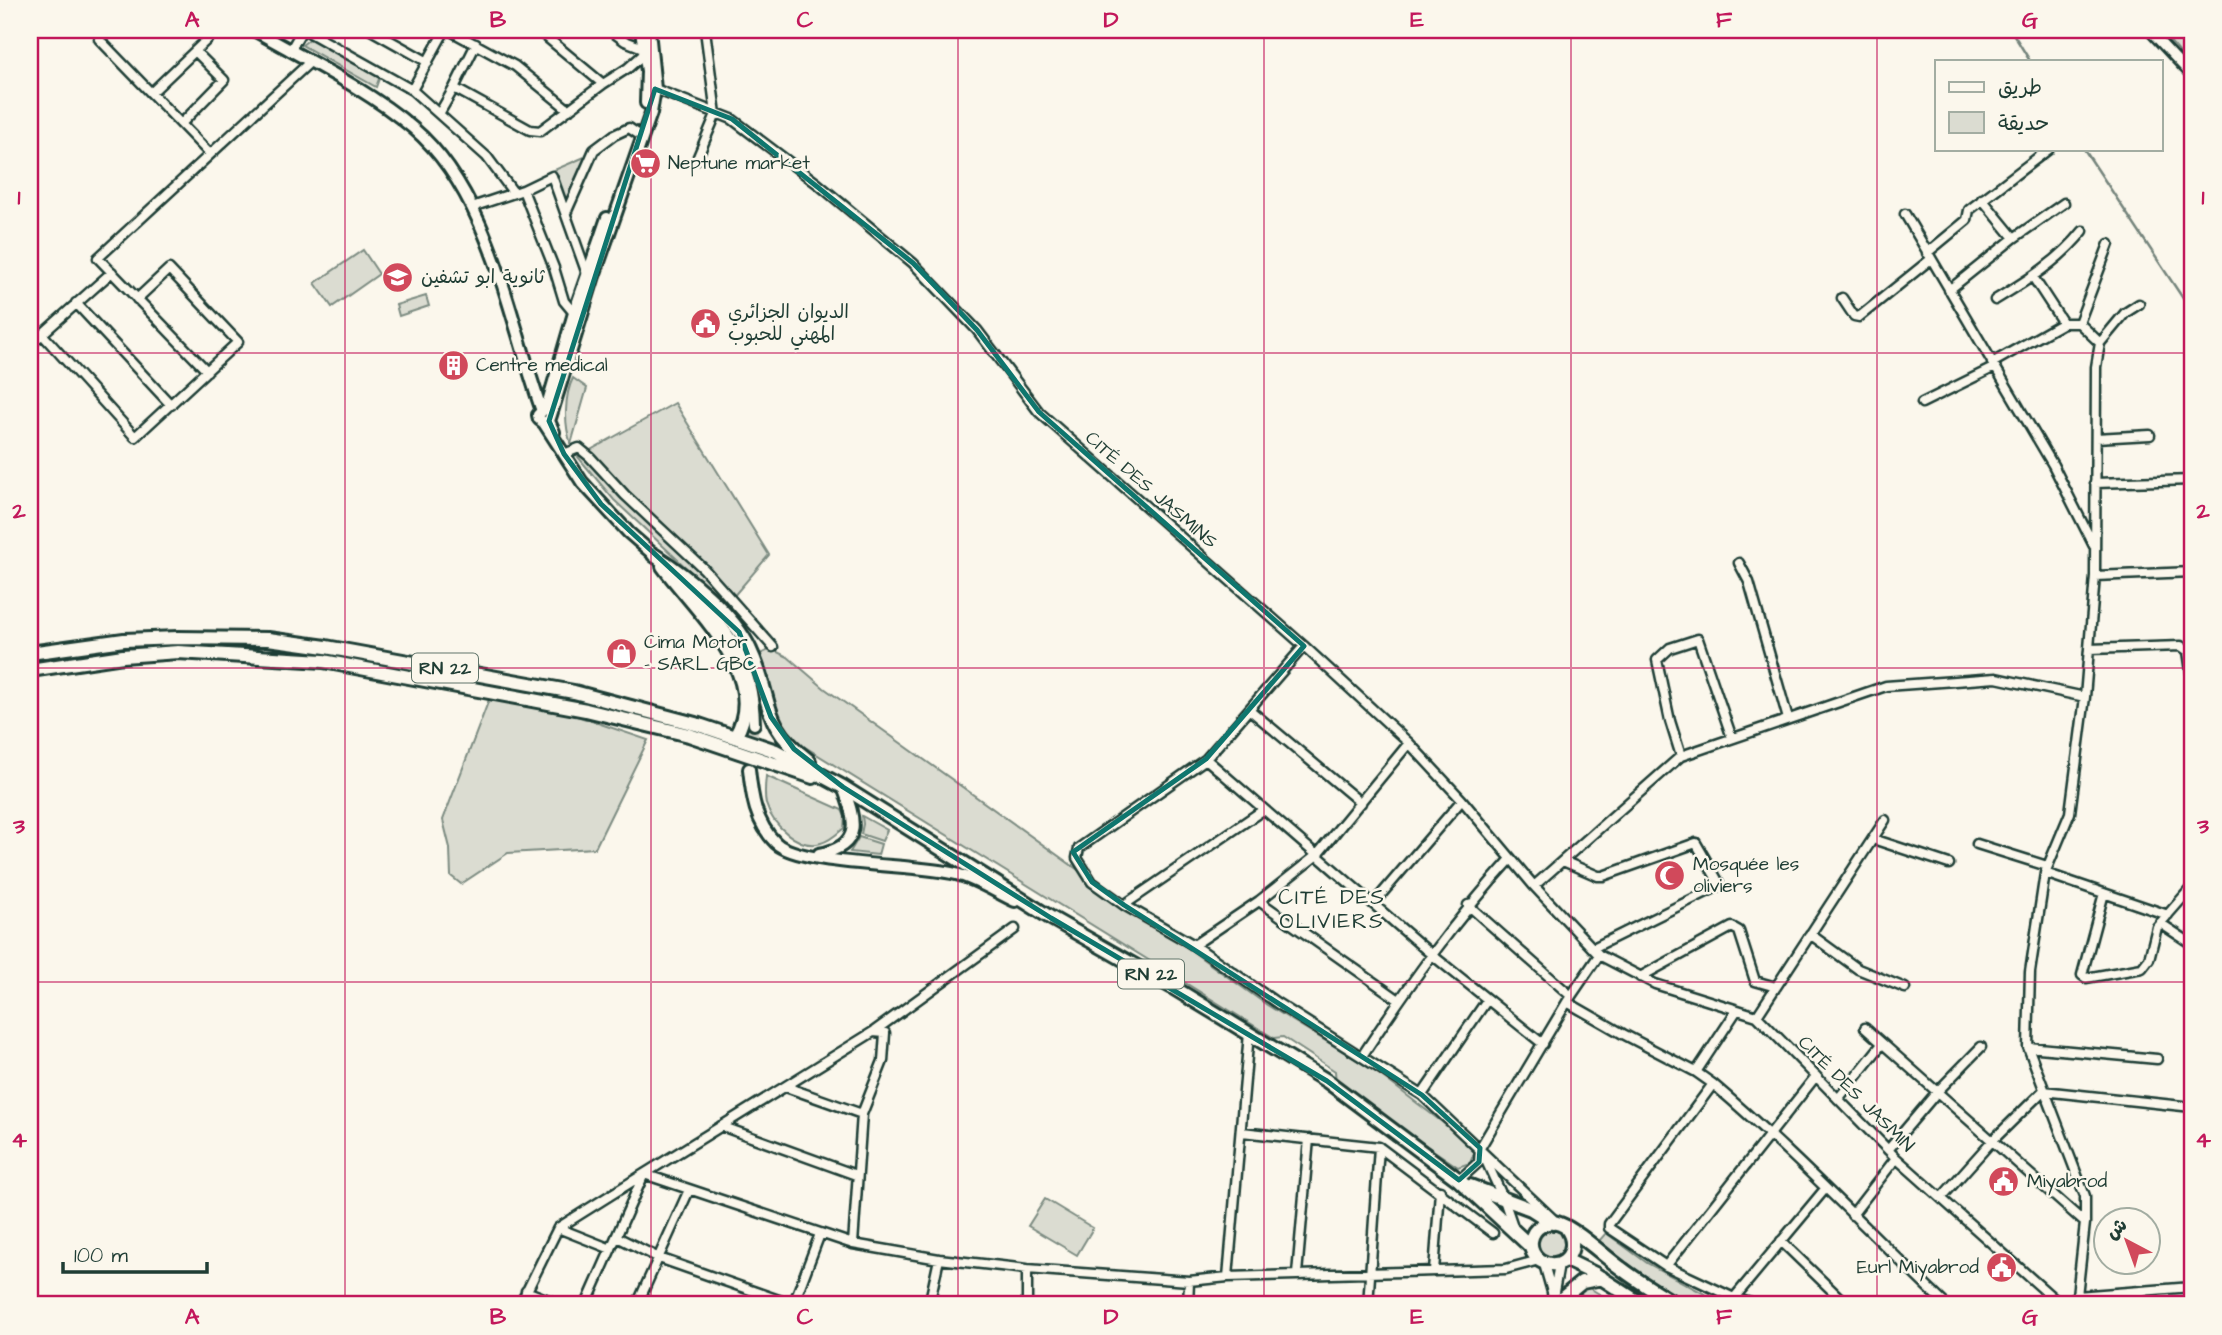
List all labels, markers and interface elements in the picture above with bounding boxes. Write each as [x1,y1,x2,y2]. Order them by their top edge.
text: A [185,4,200,36]
text: B [490,4,507,36]
text: C [797,4,814,36]
text: D [1104,4,1119,36]
text: E [1410,4,1424,36]
text: F [1716,4,1733,36]
text: G [2022,4,2038,36]
legend [1935,60,2162,150]
text: طريق [1998,73,2042,102]
text: حديقة [1998,109,2049,138]
supermarket icon: Neptune market [628,146,662,180]
place label: Neptune market [668,150,810,177]
text: 1 [18,181,21,213]
text: 1 [2202,181,2205,213]
school or university icon: ثانوية ابو تشفين [381,260,415,294]
place label: ثانوية ابو تشفين [421,264,545,291]
place label: الديوان الجزائري المهني للحبوب [728,299,849,350]
public building icon: الديوان الجزائري المهني للحبوب [688,306,722,340]
building icon: Centre medical [436,348,470,382]
place label: Centre medical [476,352,608,379]
street label: CITÉ DES JASMINS [1079,425,1223,555]
text: 2 [11,495,26,527]
text: 2 [2195,495,2210,527]
place label: Cima Motor - SARL GBC [644,629,757,678]
shop icon: Cima Motor - SARL GBC [604,636,638,670]
road number: RN 22 [412,654,478,682]
text: 3 [12,810,25,842]
text: 3 [2196,810,2209,842]
place label: Mosquée les oliviers [1693,851,1799,900]
mosque icon: Mosquée les oliviers [1653,858,1687,892]
district label: CITÉ DES OLIVIERS [1278,883,1386,936]
road number: RN 22 [1118,959,1184,988]
street label: CITÉ DES JASMIN [1792,1030,1921,1159]
text: 4 [11,1124,27,1156]
text: 4 [2195,1124,2211,1156]
public building icon: Miyabrod [1987,1164,2021,1198]
place label: Miyabrod [2027,1168,2108,1196]
north arrow [2092,1206,2162,1276]
text: ش [2100,1212,2134,1246]
scale bar [63,1230,206,1274]
text: 100 m [74,1241,129,1270]
public building icon: Eurl Miyabrod [1985,1250,2019,1284]
place label: Eurl Miyabrod [1857,1254,1979,1282]
text: A [185,1301,200,1333]
text: B [490,1301,507,1333]
text: C [797,1301,814,1333]
text: D [1104,1301,1119,1333]
text: E [1410,1301,1424,1333]
text: F [1716,1301,1733,1333]
text: G [2022,1301,2038,1333]

